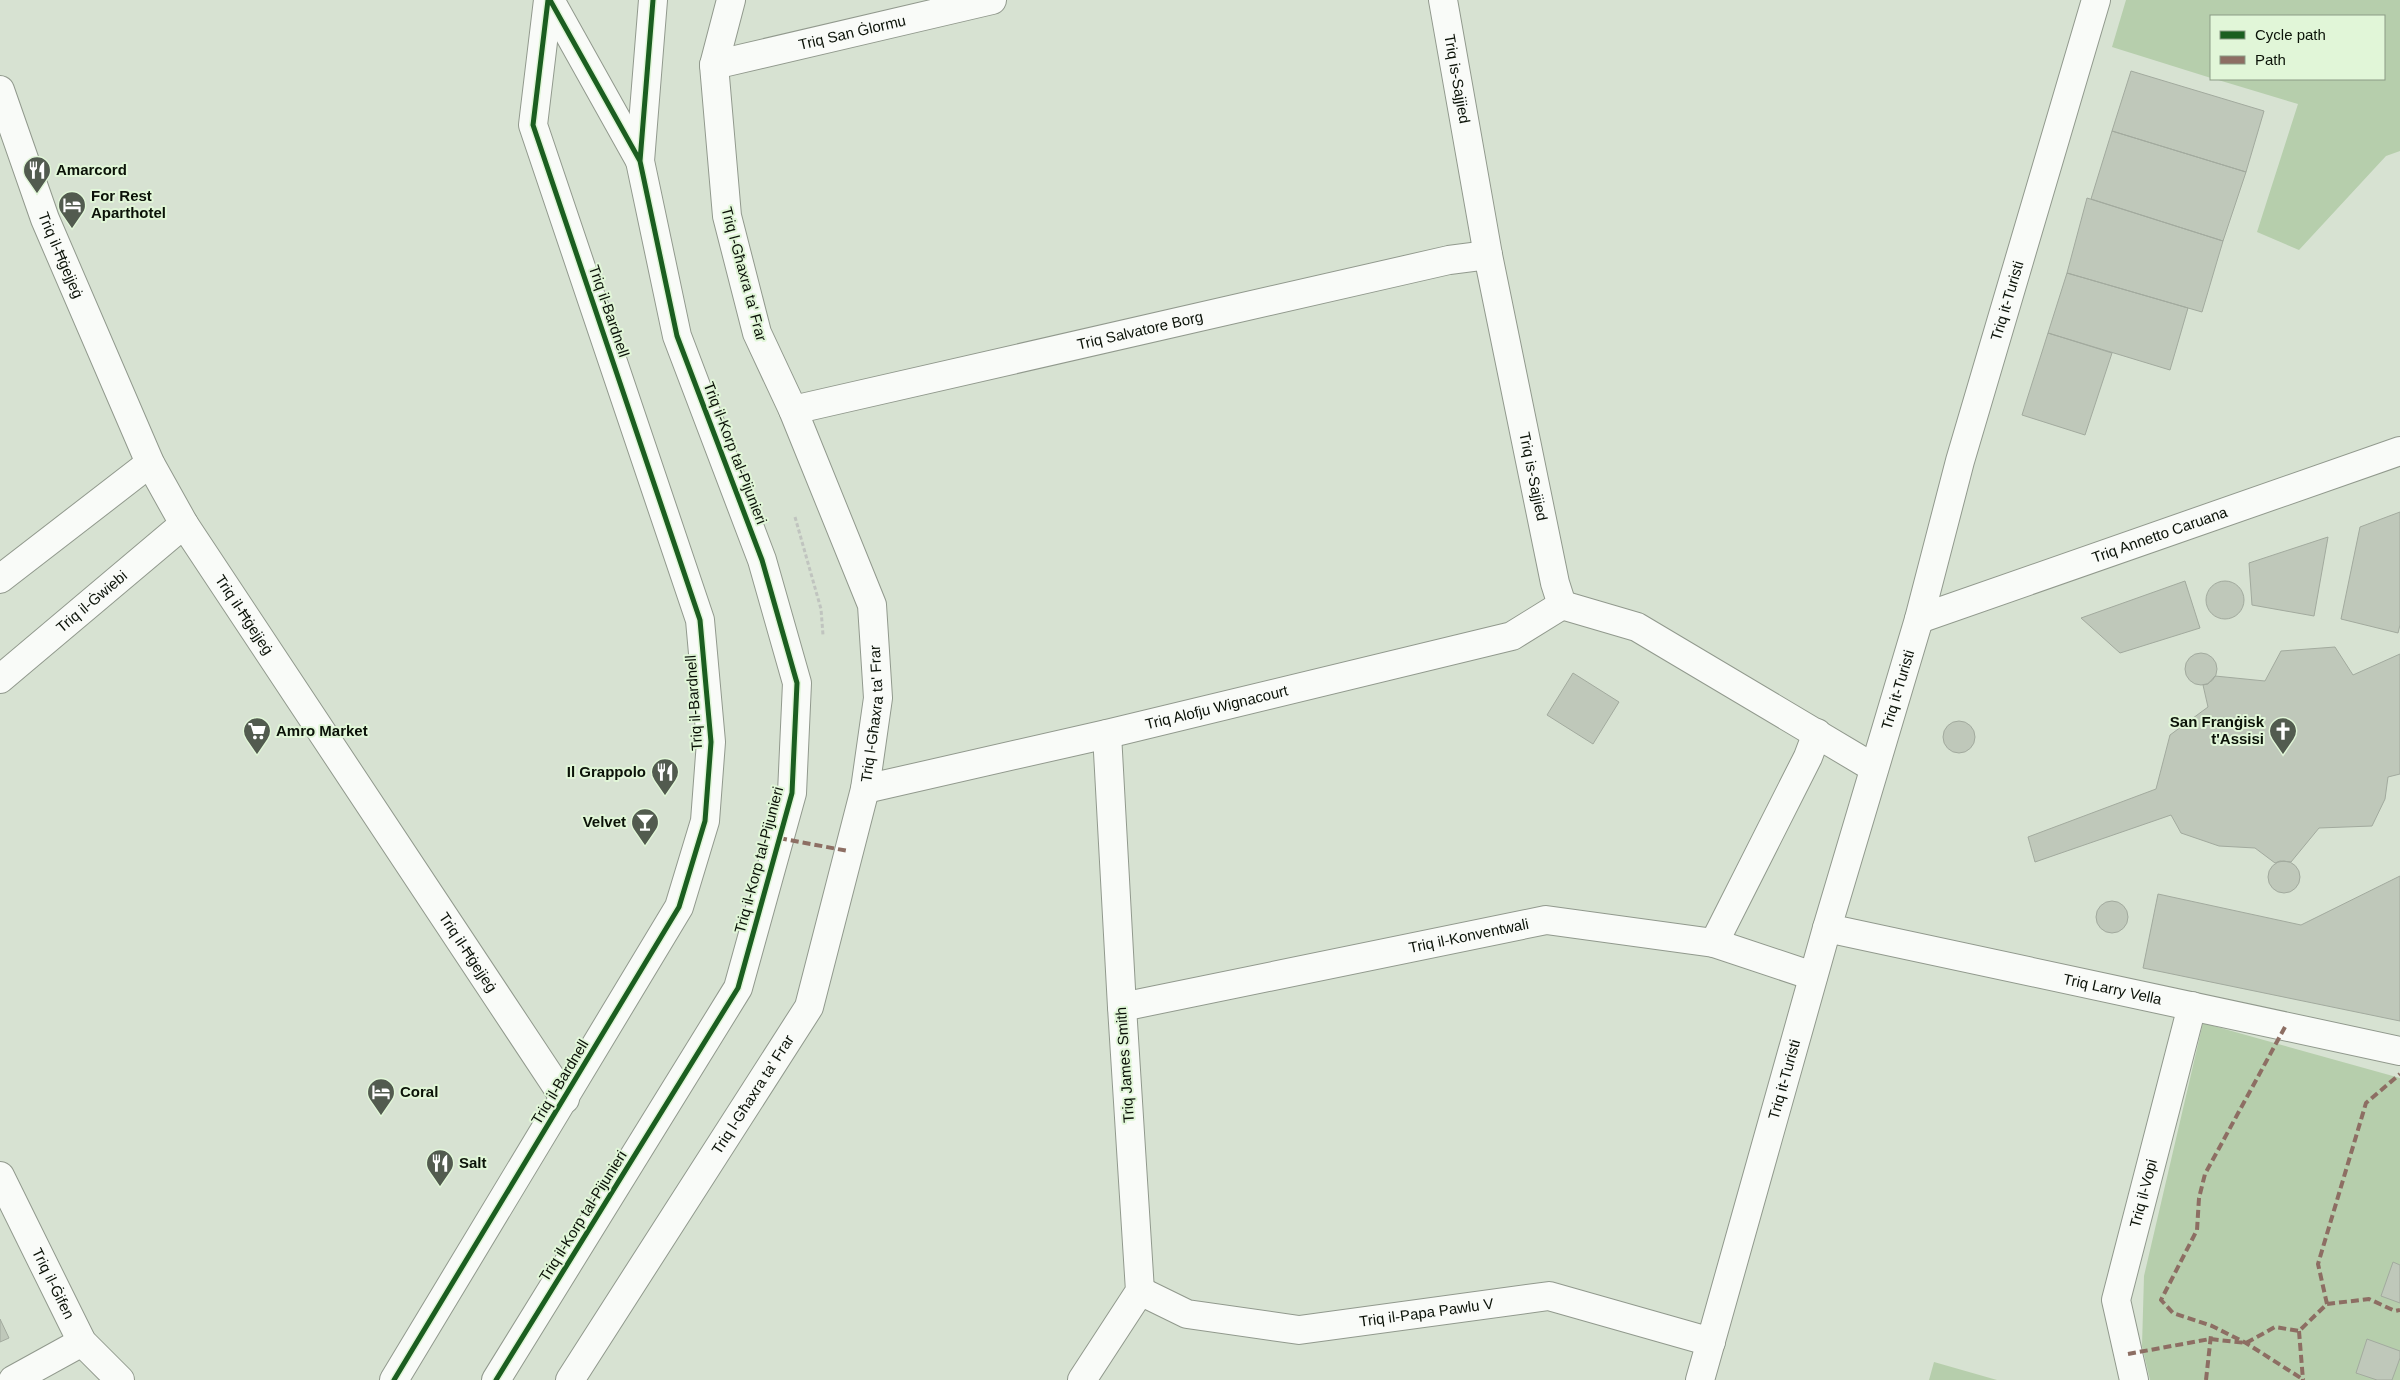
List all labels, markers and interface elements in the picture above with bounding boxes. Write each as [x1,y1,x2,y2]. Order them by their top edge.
street label: Triq San Ġlormu [797,11,907,53]
legend [2210,15,2385,80]
text: Cycle path [2255,26,2326,43]
street label: Triq is-Sajjied [1441,33,1474,125]
text: Path [2255,51,2286,68]
restaurant icon: Amarcord [22,155,52,194]
place label: Amarcord [56,161,127,178]
place label: For Rest Aparthotel [91,187,166,221]
hotel icon: For Rest Aparthotel [57,190,87,229]
street label: Triq l-Għaxra ta' Frar [718,205,771,343]
street label: Triq il-Ħġejjeġ [35,210,87,301]
street label: Triq it-Turisti [1987,259,2027,343]
street label: Triq il-Bardnell [586,263,633,359]
street label: Triq Salvatore Borg [1075,308,1205,353]
street label: Triq il-Korp tal-Pijunieri [700,379,770,526]
street label: Triq is-Sajjied [1516,430,1551,522]
street label: Triq Annetto Caruana [2090,503,2230,566]
street label: Triq il-Ġwiebi [53,567,130,636]
street label: Triq il-Ħġejjeġ [212,571,277,658]
street label: Triq l-Għaxra ta' Frar [857,644,886,783]
street label: Triq it-Turisti [1878,648,1917,732]
street label: Triq il-Bardnell [682,654,705,752]
street label: Triq Alofju Wignacourt [1143,681,1290,732]
place label: San Franġisk t'Assisi [2170,713,2265,747]
supermarket icon: Amro Market [242,716,272,755]
church icon: San Franġisk t'Assisi [2268,716,2298,755]
place label: Amro Market [276,722,368,739]
restaurant icon: Il Grappolo [650,757,680,796]
place label: Il Grappolo [567,763,646,780]
street label: Triq il-Korp tal-Pijunieri [731,785,786,935]
bar icon: Velvet [630,807,660,846]
place label: Velvet [583,813,626,830]
street label: Triq il-Ħġejjeġ [436,909,501,995]
street label: Triq il-Konventwali [1407,915,1530,956]
street label: Triq Larry Vella [2062,970,2164,1008]
street label: Triq James Smith [1112,1007,1137,1124]
street label: Triq l-Għaxra ta' Frar [708,1032,797,1157]
street label: Triq il-Bardnell [528,1036,592,1127]
street label: Triq it-Turisti [1765,1038,1803,1121]
hotel icon: Coral [366,1077,396,1116]
place label: Coral [400,1083,438,1100]
street label: Triq il-Korp tal-Pijunieri [535,1147,630,1284]
restaurant icon: Salt [425,1148,455,1187]
place label: Salt [459,1154,487,1171]
street label: Triq il-Vopi [2126,1157,2160,1230]
street label: Triq il-Ġifen [29,1245,78,1322]
street label: Triq il-Papa Pawlu V [1358,1295,1495,1330]

